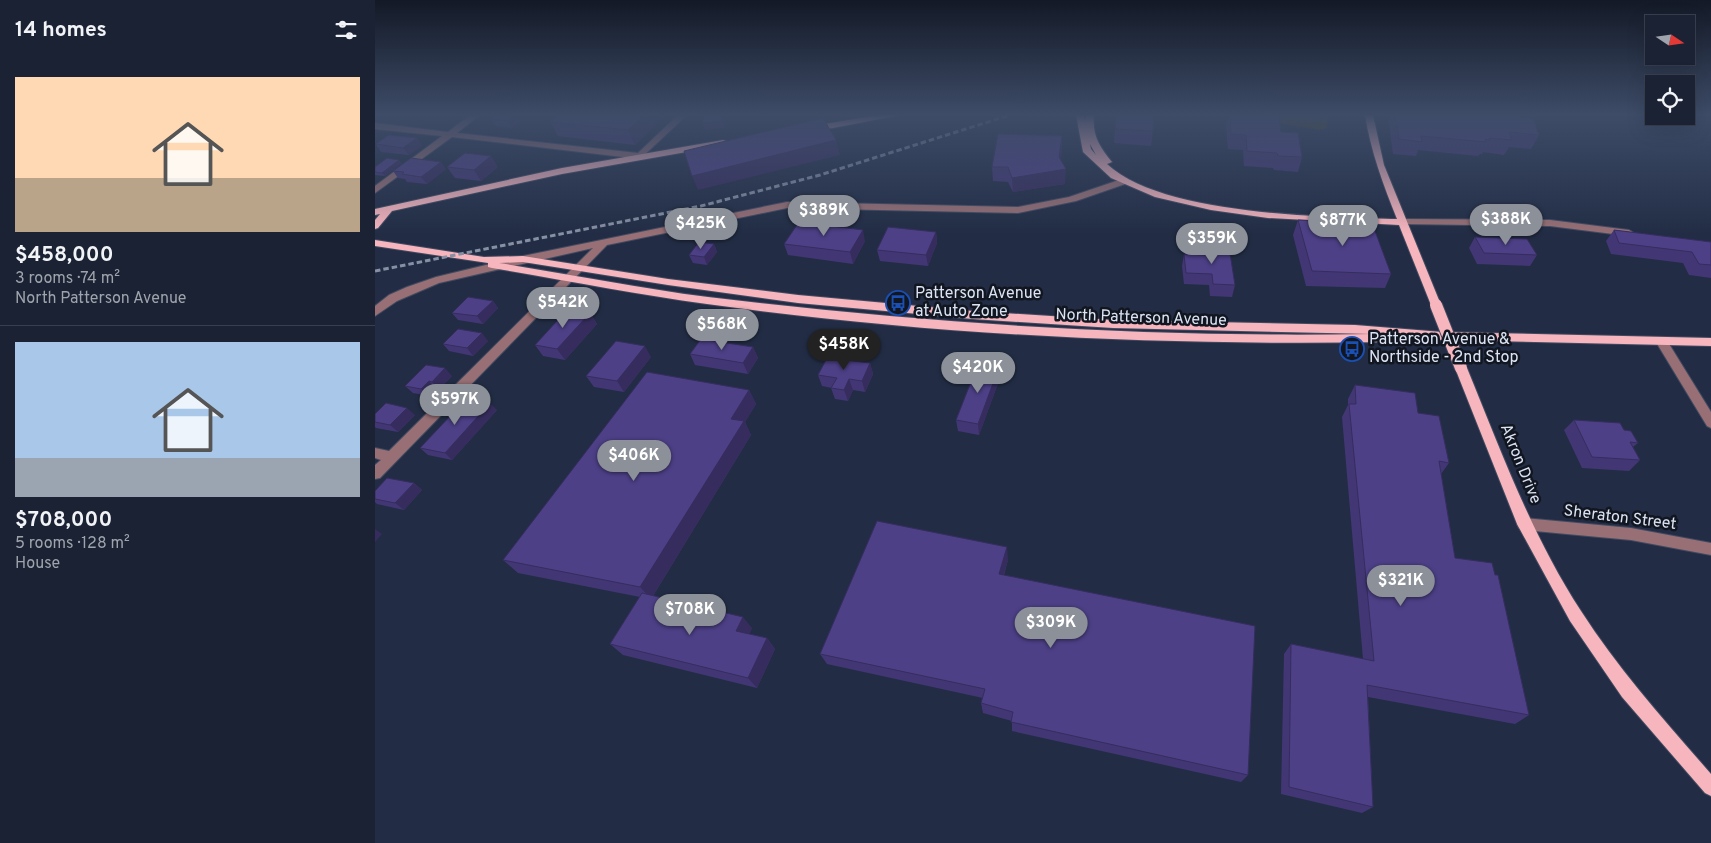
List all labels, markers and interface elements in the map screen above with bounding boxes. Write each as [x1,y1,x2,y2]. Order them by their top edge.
north arrow [1645,15,1695,65]
map controls [1645,15,1695,125]
icon: filters [332,16,360,44]
text: 14 homes [15,17,107,44]
button: locate [1645,75,1695,125]
icon: home [143,109,233,199]
pin: $389K [789,194,859,237]
text: $389K [799,201,849,221]
pin: $877K [1308,204,1378,247]
pin: $388K [1471,204,1541,246]
pin: $425K [666,208,736,250]
text: $388K [1481,210,1531,230]
text: $877K [1319,211,1367,231]
text: $425K [676,214,726,234]
pin: $359K [1177,222,1247,265]
text: $359K [1187,229,1237,249]
text: $458,000 [15,242,114,269]
text: 3 rooms · 74 m² [15,269,120,289]
place label: Patterson Avenue at Auto Zone [915,284,1041,322]
pin: $542K [528,286,598,329]
text: North Patterson Avenue [15,289,186,309]
bus stop icon: Patterson Avenue at Auto Zone [885,290,911,316]
text: $542K [537,293,589,313]
street label: North Patterson Avenue [1055,305,1227,331]
pin: $568K [687,308,757,351]
text: $568K [697,315,747,335]
pin: $458K [809,328,879,371]
place label: Patterson Avenue & Northside - 2nd Stop [1369,330,1518,368]
text: $458K [818,335,870,355]
bus stop icon: Patterson Avenue & Northside - 2nd Stop [1339,336,1365,362]
pin: $420K [943,352,1013,394]
text: $420K [952,358,1004,378]
icon: home [143,375,233,465]
pin: $597K [420,384,490,426]
text: $597K [431,390,479,410]
street label: Akron Drive [1495,421,1545,507]
pin: $406K [599,440,669,482]
text: $406K [608,446,660,466]
street label: Sheraton Street [1563,501,1677,535]
text: $708,000 [15,507,112,534]
text: 5 rooms · 128 m² [15,534,130,554]
text: House [15,554,60,574]
pin: $321K [1366,564,1436,607]
text: $321K [1378,571,1424,591]
pin: $708K [655,594,725,636]
text: $708K [665,600,715,620]
pin: $309K [1016,606,1086,649]
text: $309K [1026,613,1076,633]

